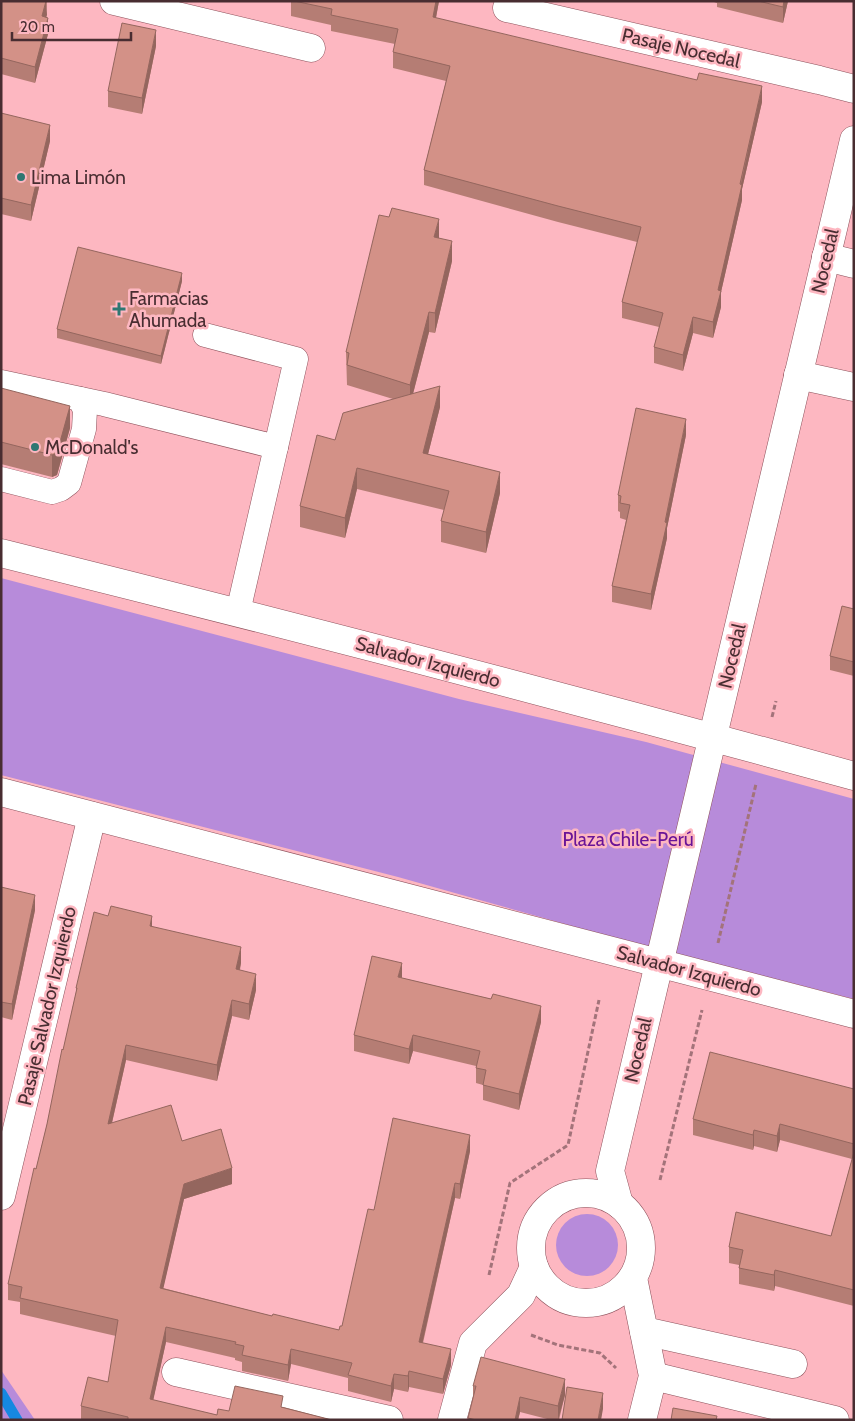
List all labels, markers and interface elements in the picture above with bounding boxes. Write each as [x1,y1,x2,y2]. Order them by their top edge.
scale bar [12,10,131,42]
text: 20 m [20,18,55,36]
street label: Pasaje Nocedal [620,23,743,73]
place label: Lima Limón [31,166,126,189]
marker: Lima Limón [15,171,27,183]
street label: Nocedal [806,226,844,296]
place label: Farmacias Ahumada [129,287,209,332]
marker: Farmacias Ahumada [113,303,125,315]
place label: McDonald's [45,436,139,459]
marker: McDonald's [29,441,41,453]
street label: Nocedal [713,621,751,691]
street label: Salvador Izquierdo [353,632,503,692]
park label: Plaza Chile-Perú [562,828,694,851]
street label: Pasaje Salvador Izquierdo [13,904,81,1108]
street label: Salvador Izquierdo [614,941,764,1001]
street label: Nocedal [619,1015,657,1085]

